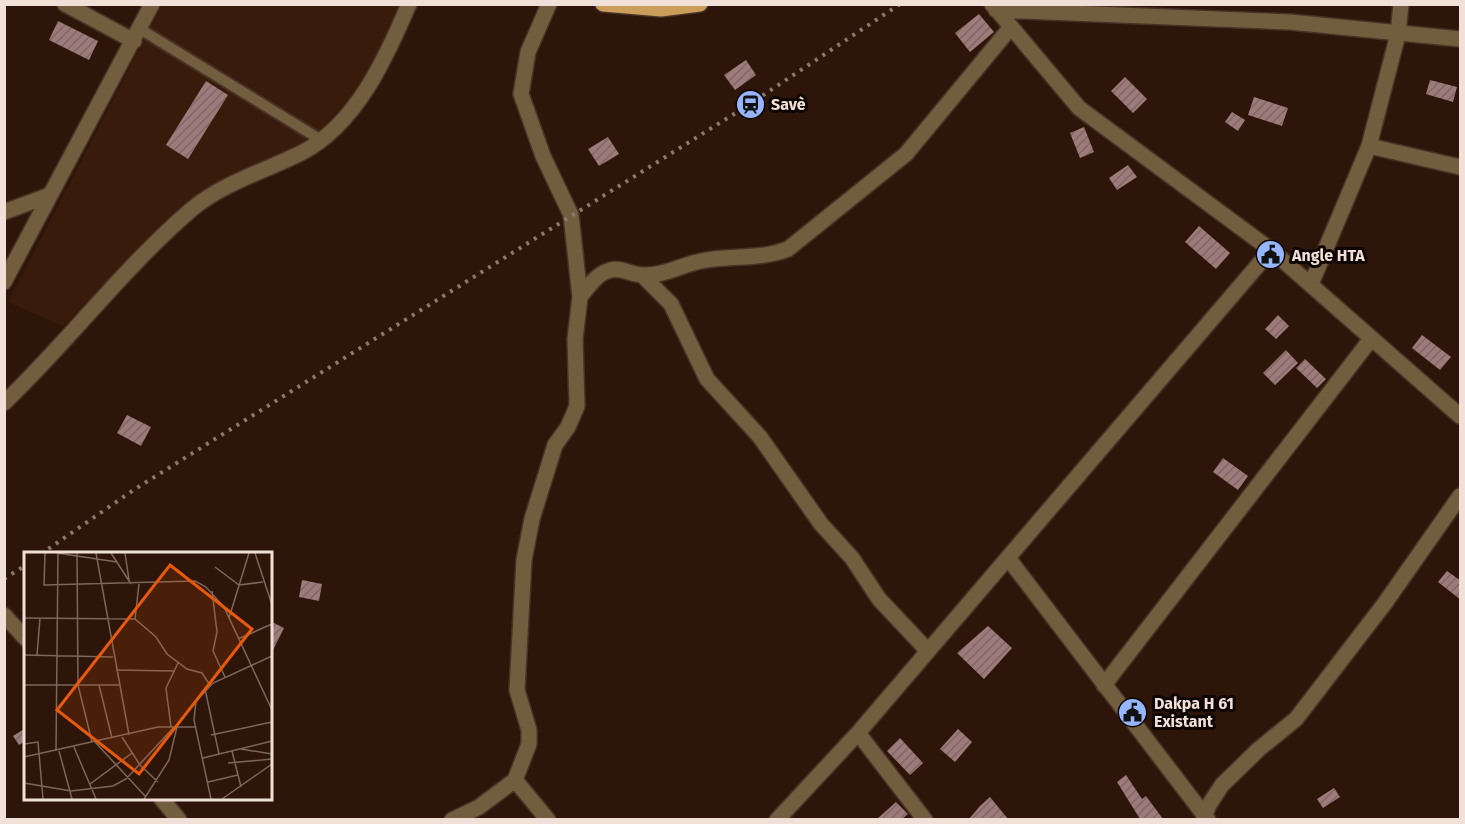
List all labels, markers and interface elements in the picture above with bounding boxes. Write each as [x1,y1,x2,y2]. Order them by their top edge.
station icon: Savè [734,88,766,120]
place label: Savè [771,95,806,114]
public building icon: Angle HTA [1255,239,1287,271]
place label: Angle HTA [1291,246,1365,265]
inset map [24,552,272,800]
place label: Dakpa H 61 Existant [1154,694,1234,731]
public building icon: Dakpa H 61 Existant [1117,696,1149,728]

